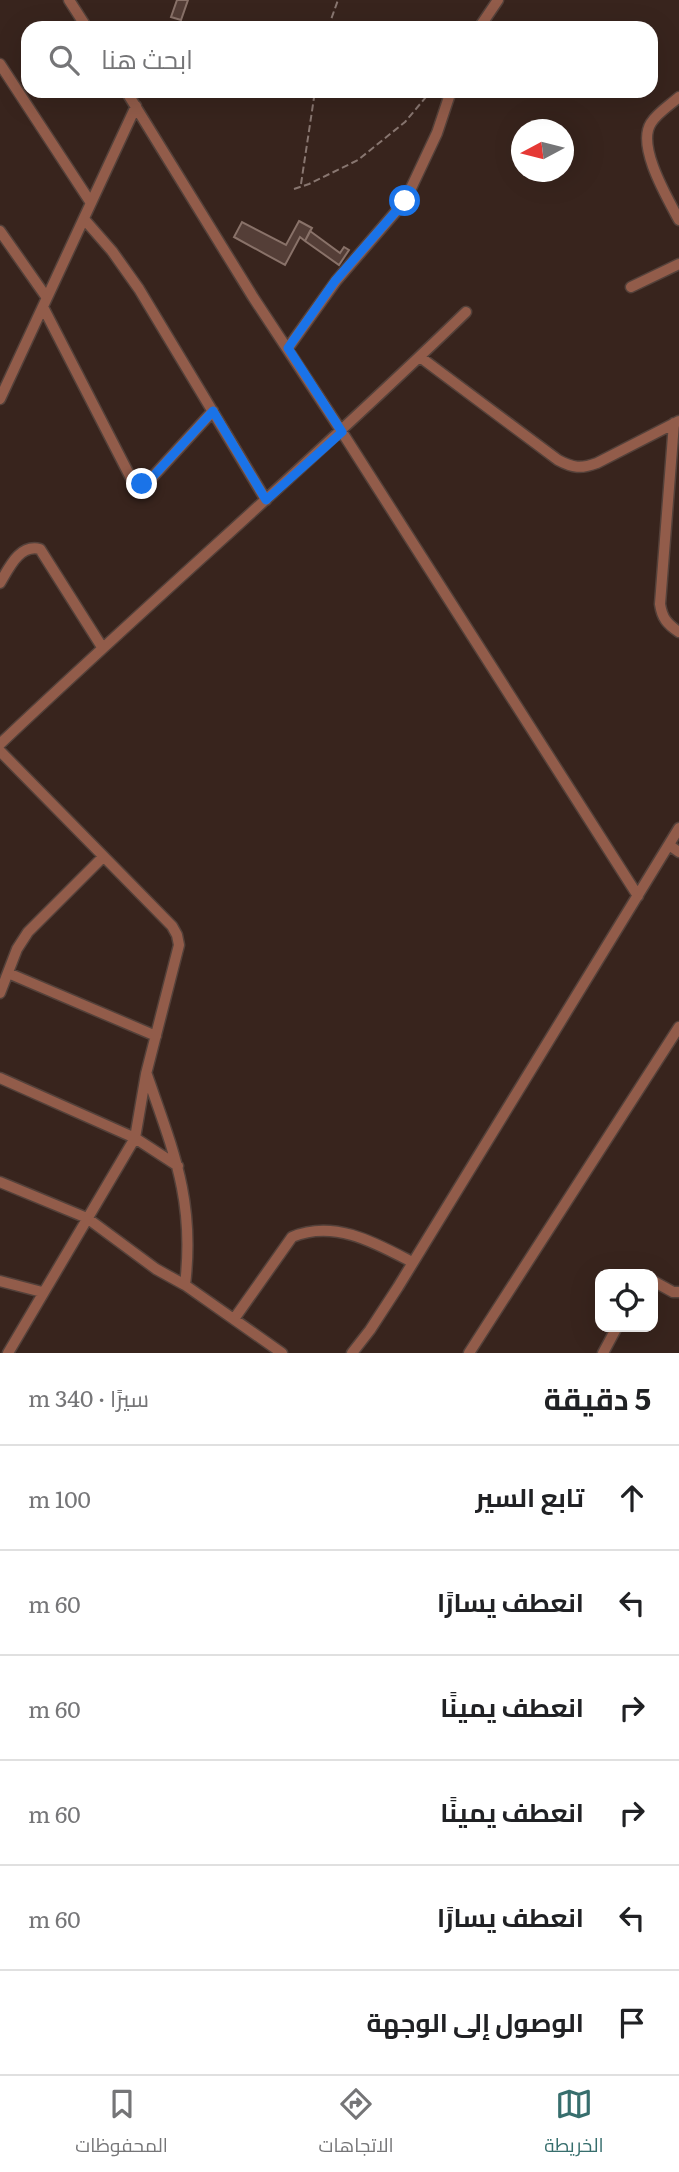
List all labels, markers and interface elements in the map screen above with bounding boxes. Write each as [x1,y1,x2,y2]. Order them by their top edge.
search box [21,21,658,98]
text: ابحث هنا [101,38,193,77]
icon: search [45,41,83,79]
north arrow [511,119,574,182]
route start [389,185,420,216]
route end [126,468,157,499]
map controls [595,1269,658,1332]
button: locate [595,1269,658,1332]
text: 5 دقيقة [544,1375,651,1419]
text: سيرًا · 340 m [28,1380,149,1414]
text: تابع السير [475,1476,584,1515]
icon: ahead [613,1479,651,1517]
text: 100 m [28,1481,91,1515]
text: انعطف يسارًا [437,1581,584,1620]
icon: left [613,1584,651,1622]
text: 60 m [28,1586,81,1620]
text: انعطف يمينًا [440,1686,584,1725]
icon: right [613,1689,651,1727]
text: 60 m [28,1691,81,1725]
text: انعطف يمينًا [440,1791,584,1830]
icon: right [613,1794,651,1832]
text: 60 m [28,1796,81,1830]
text: انعطف يسارًا [437,1896,584,1935]
icon: left [613,1899,651,1937]
text: 60 m [28,1901,81,1935]
text: الوصول إلى الوجهة [366,2001,584,2040]
icon: arrive [613,2004,651,2042]
tab: المحفوظات [75,2085,168,2163]
tab: الاتجاهات [318,2085,394,2163]
tab: الخريطة [544,2085,604,2163]

